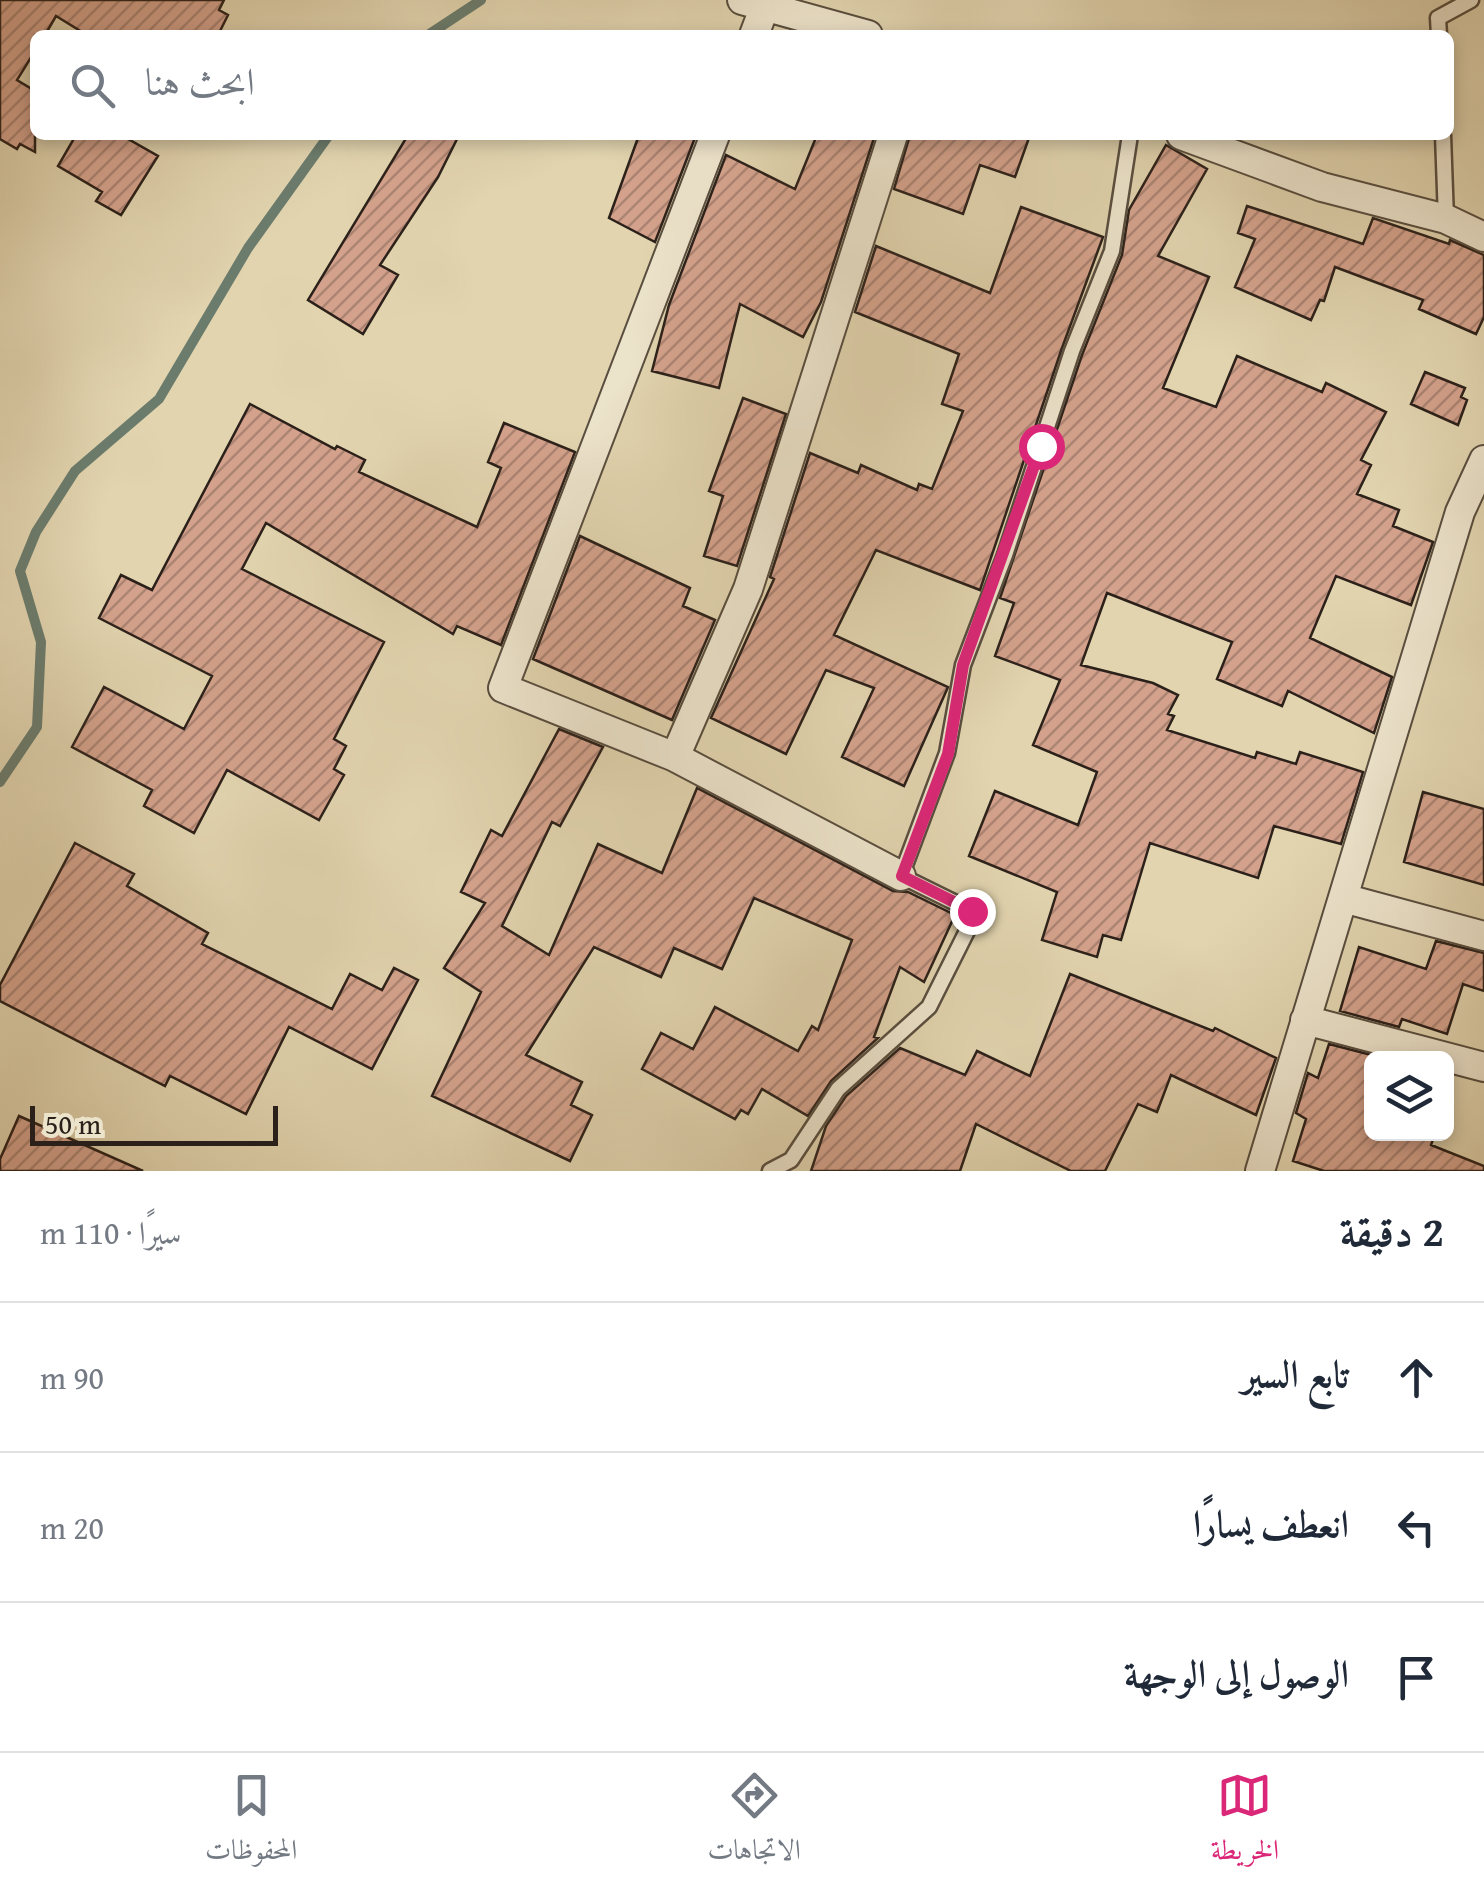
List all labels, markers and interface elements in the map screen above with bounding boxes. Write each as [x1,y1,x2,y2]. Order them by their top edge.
search box [30,30,1454,140]
text: ابحث هنا [145,53,255,109]
icon: search [65,58,120,113]
route start [1019,424,1065,470]
route end [950,889,996,935]
map controls [1364,1051,1454,1141]
button: layers [1364,1051,1454,1141]
scale bar [30,1101,278,1146]
text: 50 m [45,1103,101,1144]
text: 2 دقيقة [1340,1200,1444,1261]
text: سيرًا · 110 m [40,1209,182,1256]
text: تابع السير [1241,1345,1349,1401]
icon: ahead [1389,1350,1444,1405]
text: 90 m [40,1354,104,1401]
text: انعطف يسارًا [1193,1495,1349,1551]
icon: left [1389,1500,1444,1555]
text: 20 m [40,1504,104,1551]
text: الوصول إلى الوجهة [1124,1645,1349,1701]
icon: arrive [1389,1650,1444,1705]
tab: المحفوظات [205,1768,297,1877]
tab: الاتجاهات [707,1768,801,1877]
tab: الخريطة [1211,1768,1279,1877]

